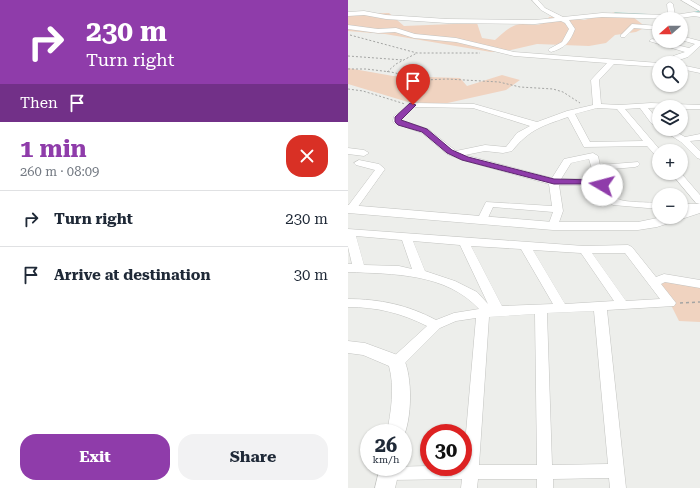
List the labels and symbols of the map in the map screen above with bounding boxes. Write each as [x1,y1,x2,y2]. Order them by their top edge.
north arrow [652,12,688,48]
pin [396,64,430,105]
position arrow [581,164,623,206]
speed limit sign: 30 [420,424,472,476]

